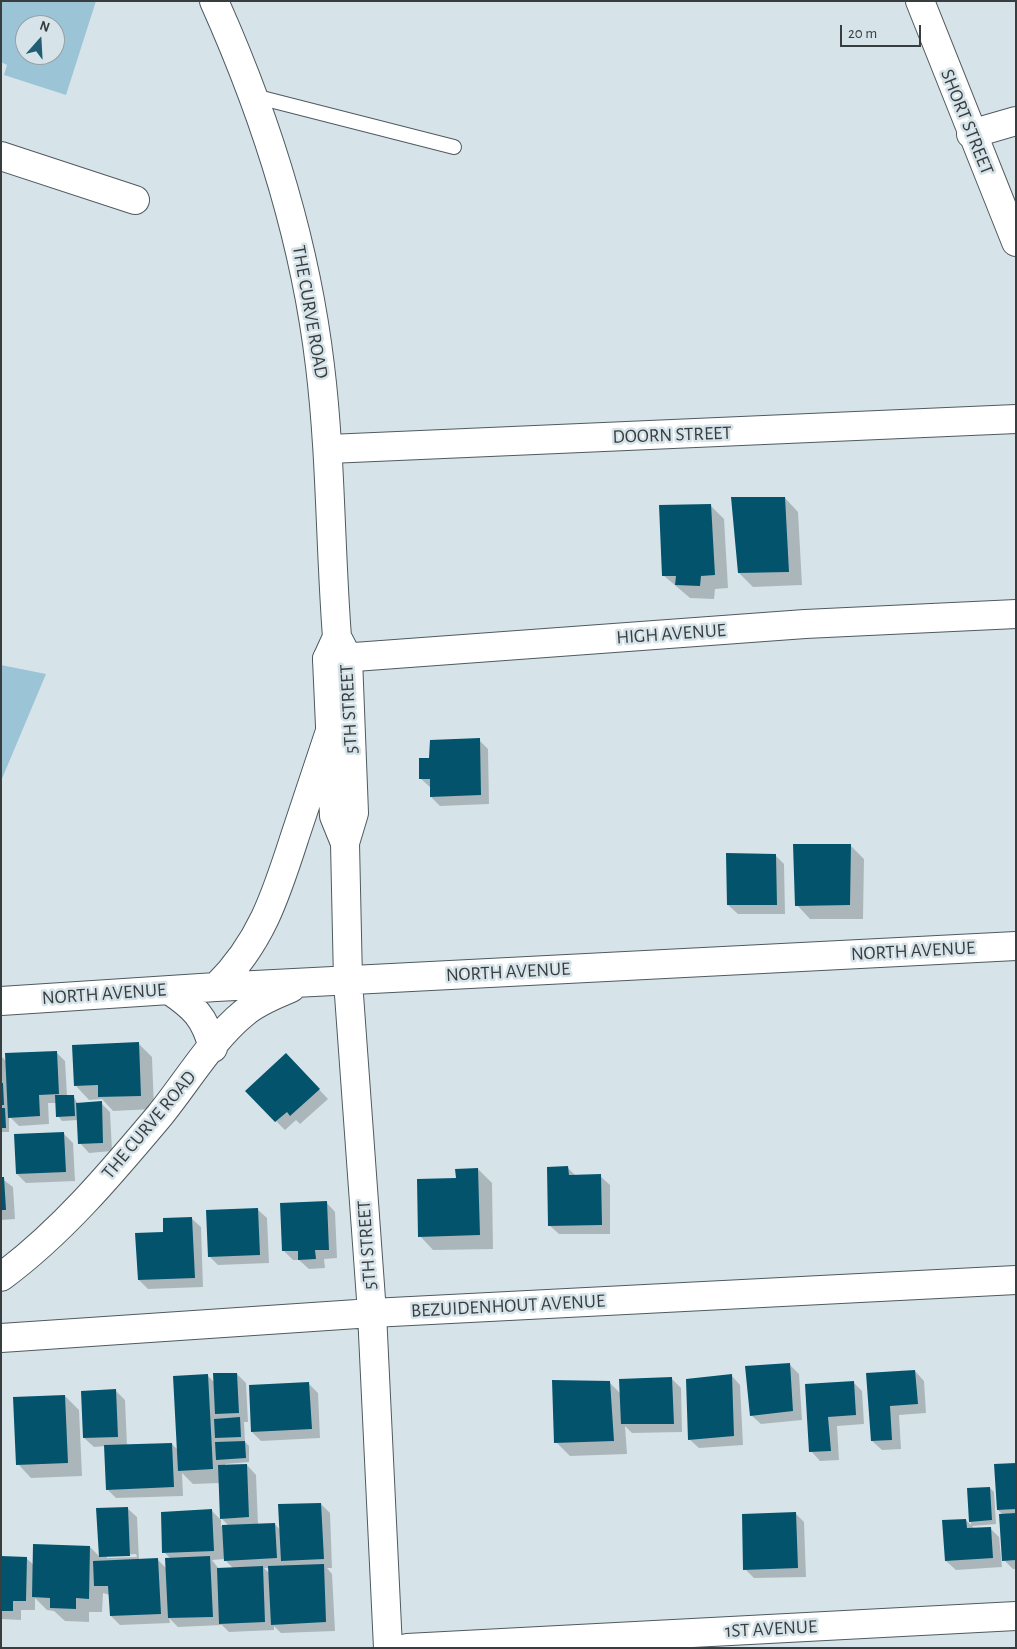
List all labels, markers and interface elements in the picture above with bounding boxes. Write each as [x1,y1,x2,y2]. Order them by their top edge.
north arrow [15,15,65,65]
scale bar [842,15,923,47]
text: N [38,19,51,35]
text: 20 m [848,26,877,41]
street label: SHORT STREET [935,66,999,178]
street label: THE CURVE ROAD [287,244,333,380]
street label: DOORN STREET [612,422,732,448]
street label: HIGH AVENUE [615,619,727,649]
street label: 5TH STREET [335,664,363,754]
street label: NORTH AVENUE [850,936,976,966]
street label: NORTH AVENUE [445,957,571,987]
street label: NORTH AVENUE [41,978,167,1010]
street label: THE CURVE ROAD [97,1066,201,1184]
street label: 5TH STREET [353,1200,381,1290]
street label: BEZUIDENHOUT AVENUE [410,1290,606,1322]
street label: 1ST AVENUE [724,1615,818,1643]

